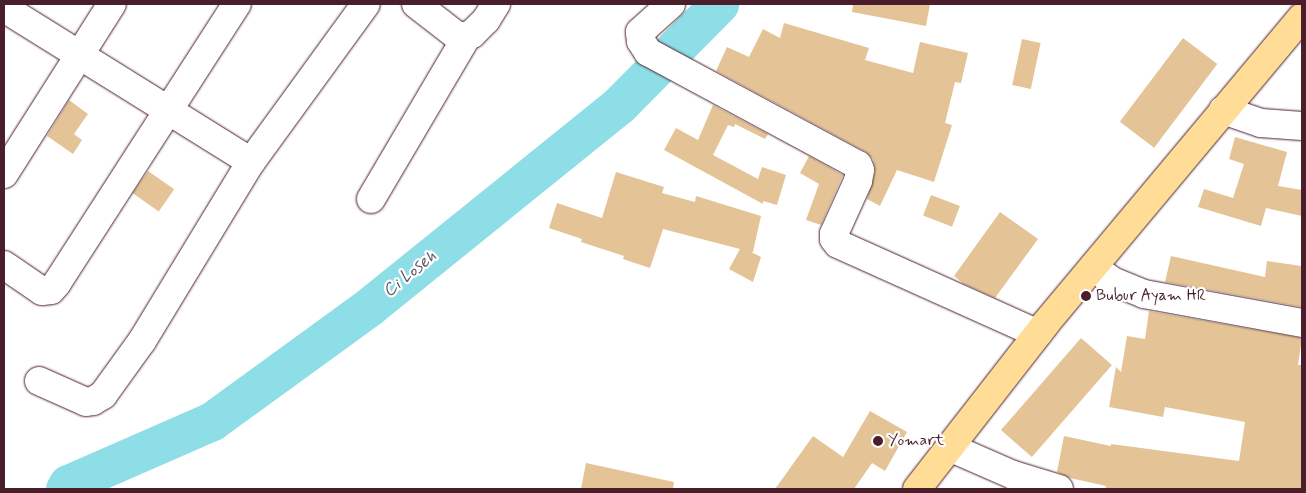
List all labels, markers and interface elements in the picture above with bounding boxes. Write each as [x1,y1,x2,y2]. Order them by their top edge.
water label: Ci Loseh [378,245,442,303]
place label: Bubur Ayam HR [1096,286,1205,306]
marker: Bubur Ayam HR [1080,290,1092,302]
place label: Yomart [888,431,944,451]
marker: Yomart [872,435,884,447]

